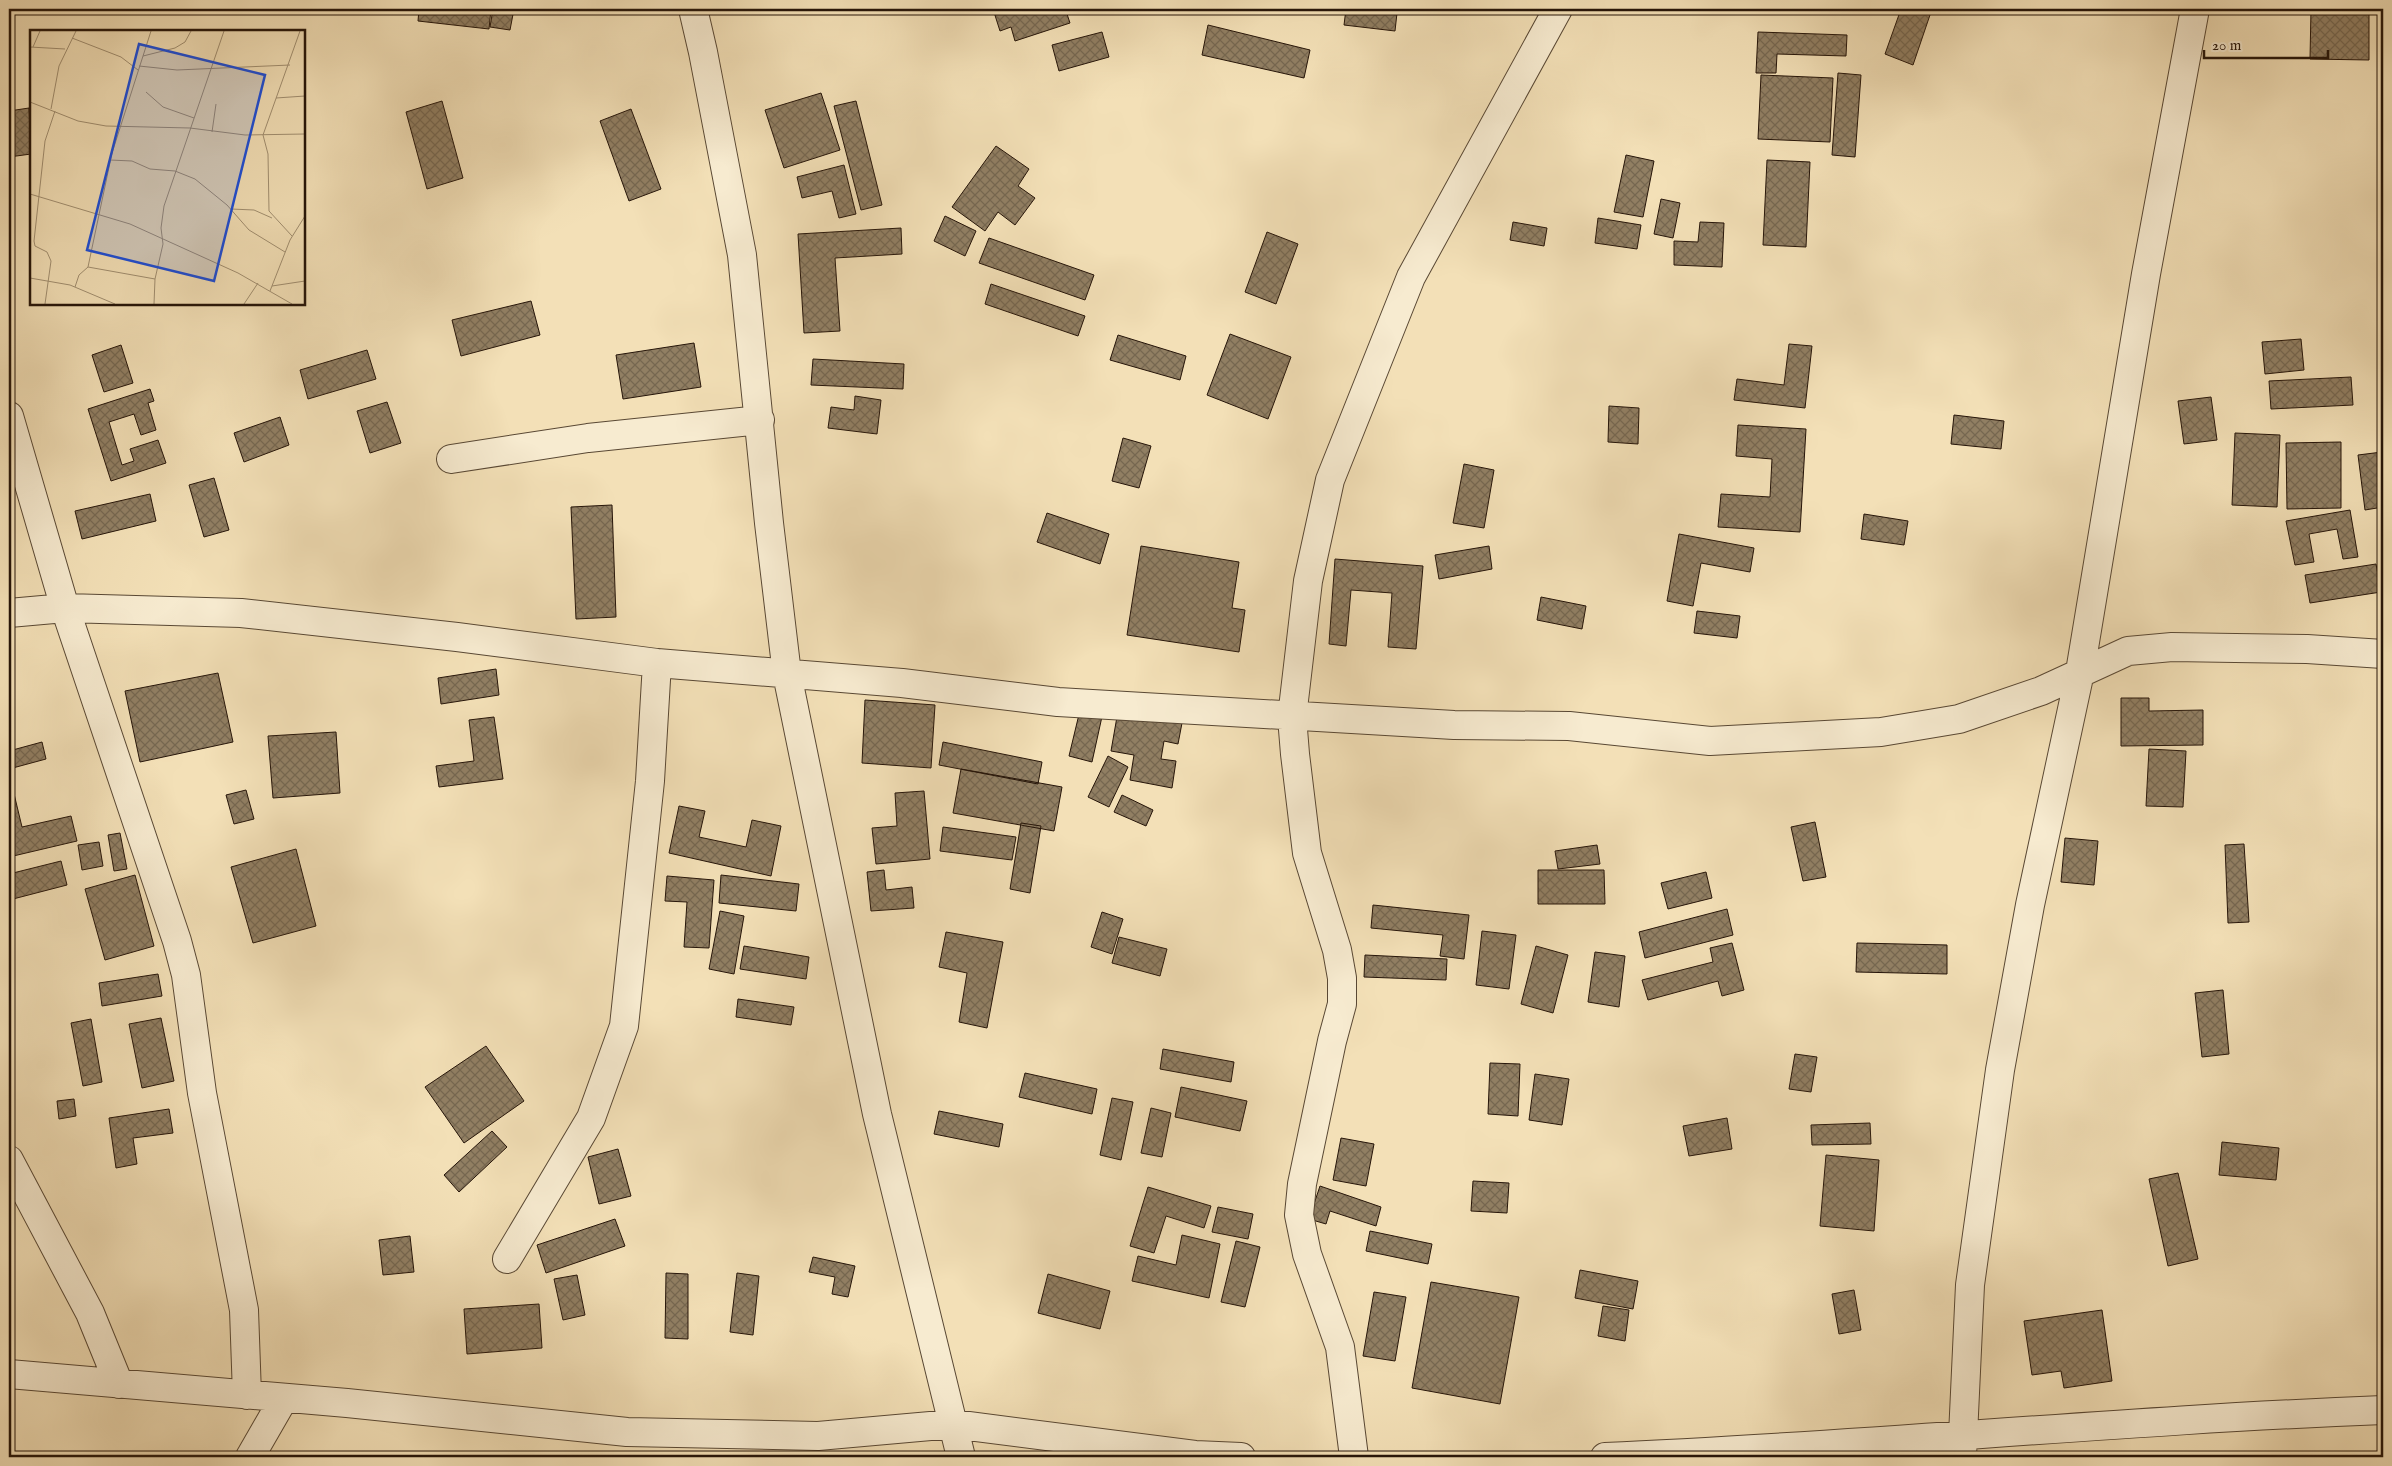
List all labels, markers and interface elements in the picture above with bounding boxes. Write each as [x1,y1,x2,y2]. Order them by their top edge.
scale bar [2204,28,2328,60]
inset map [30,30,305,305]
text: 20 m [2212,36,2242,55]

